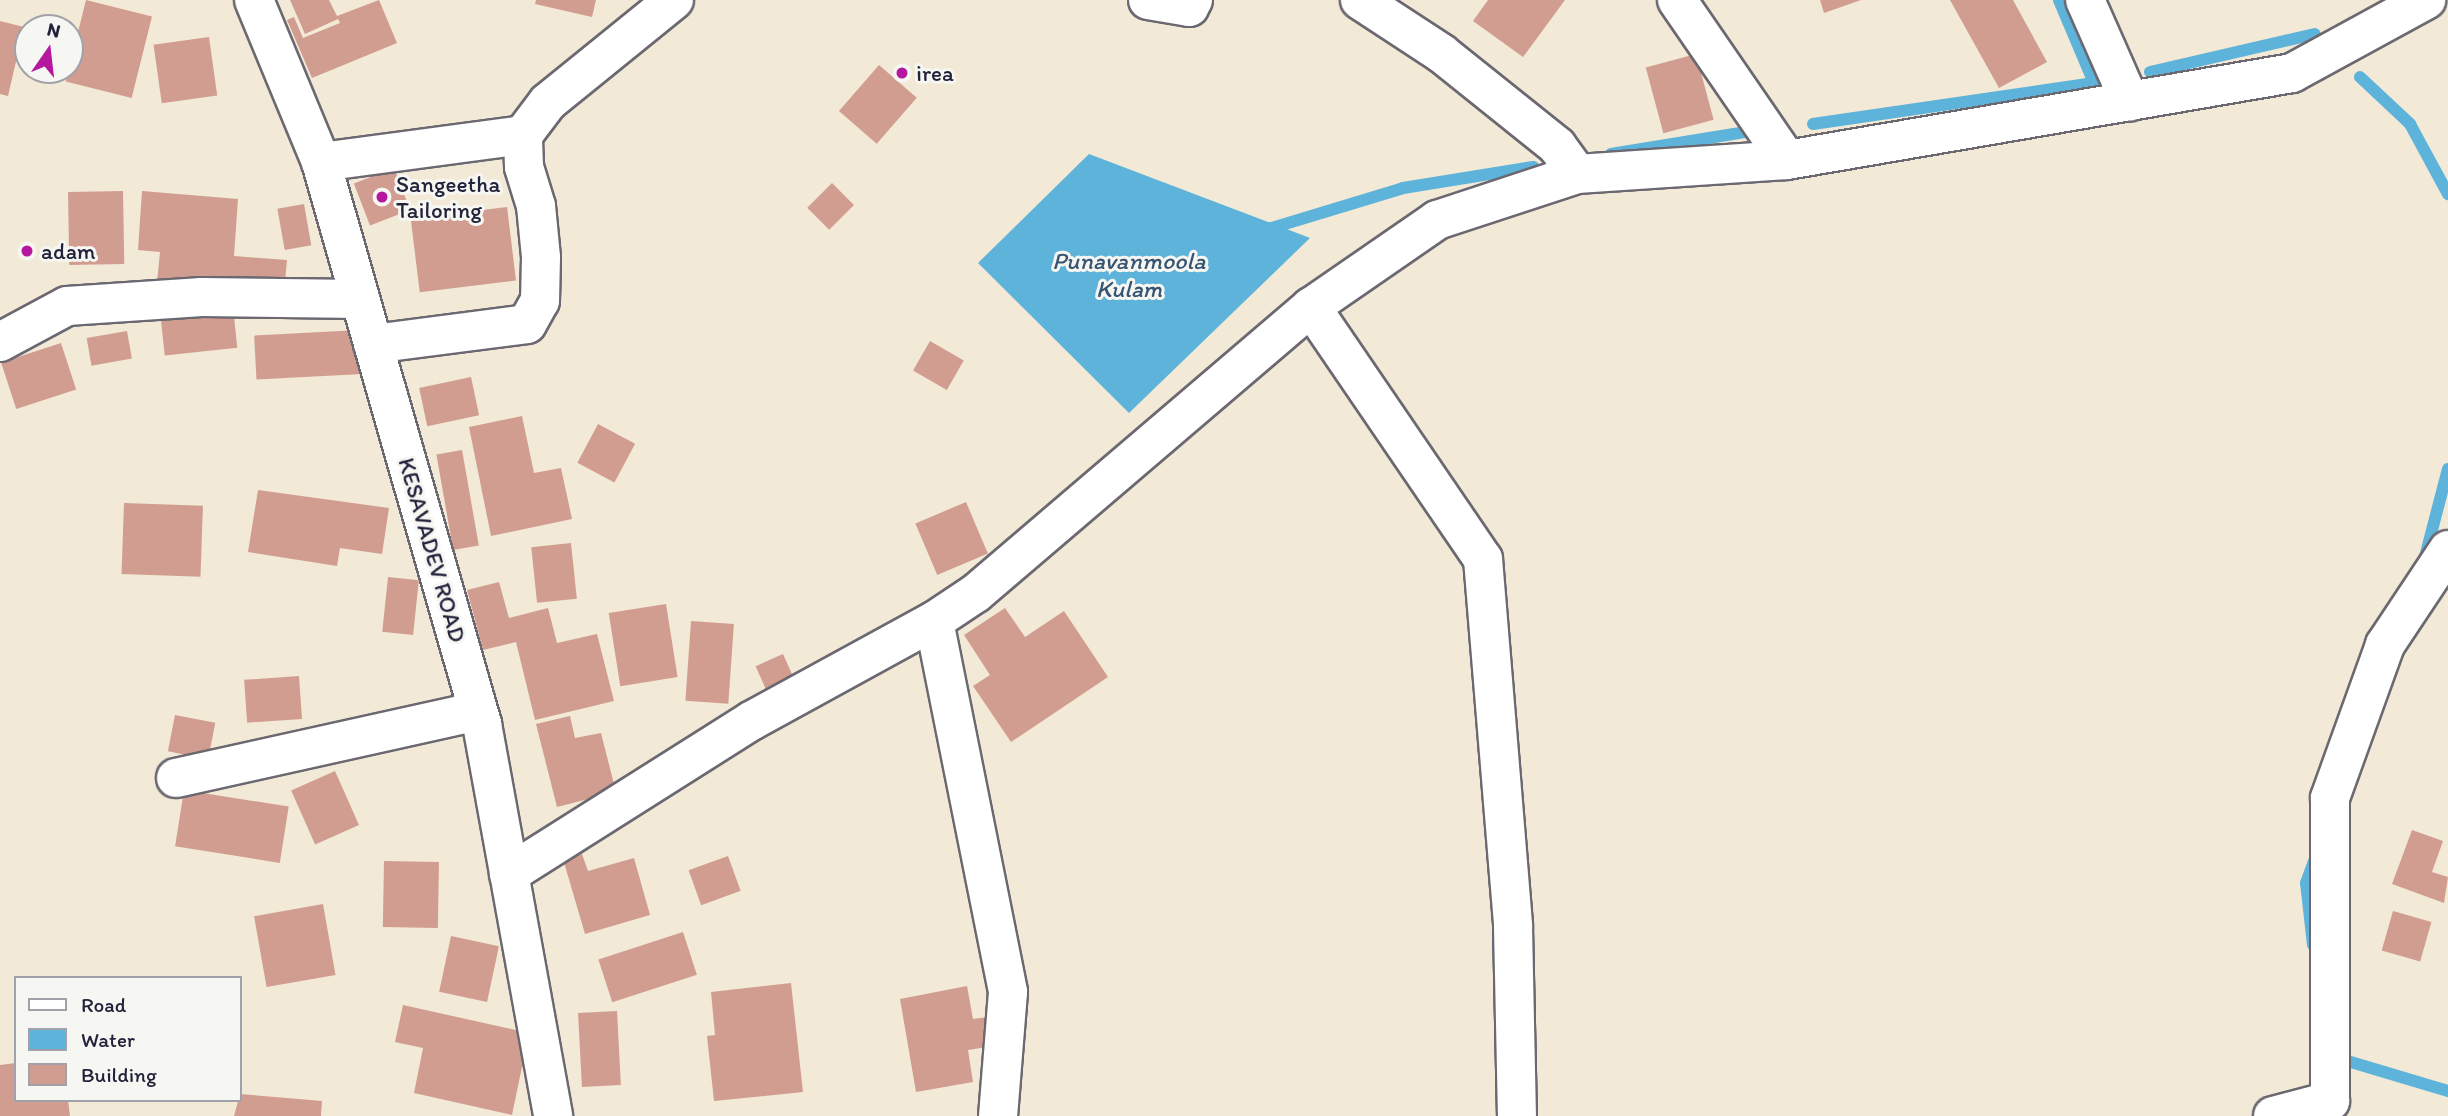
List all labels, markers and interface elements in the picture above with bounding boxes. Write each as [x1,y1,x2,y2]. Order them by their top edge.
north arrow [14,14,84,84]
text: N [45,17,63,43]
place label: irea [916,59,954,87]
marker: irea [894,65,910,81]
place label: Sangeetha Tailoring [396,170,501,224]
marker: Sangeetha Tailoring [374,189,390,205]
place label: adam [41,237,96,265]
marker: adam [19,243,35,259]
water label: Punavanmoola Kulam [1052,247,1206,303]
street label: KESAVADEV ROAD [393,455,471,645]
legend [14,976,242,1102]
text: Road [81,992,126,1017]
text: Water [81,1027,135,1052]
text: Building [81,1062,157,1087]

